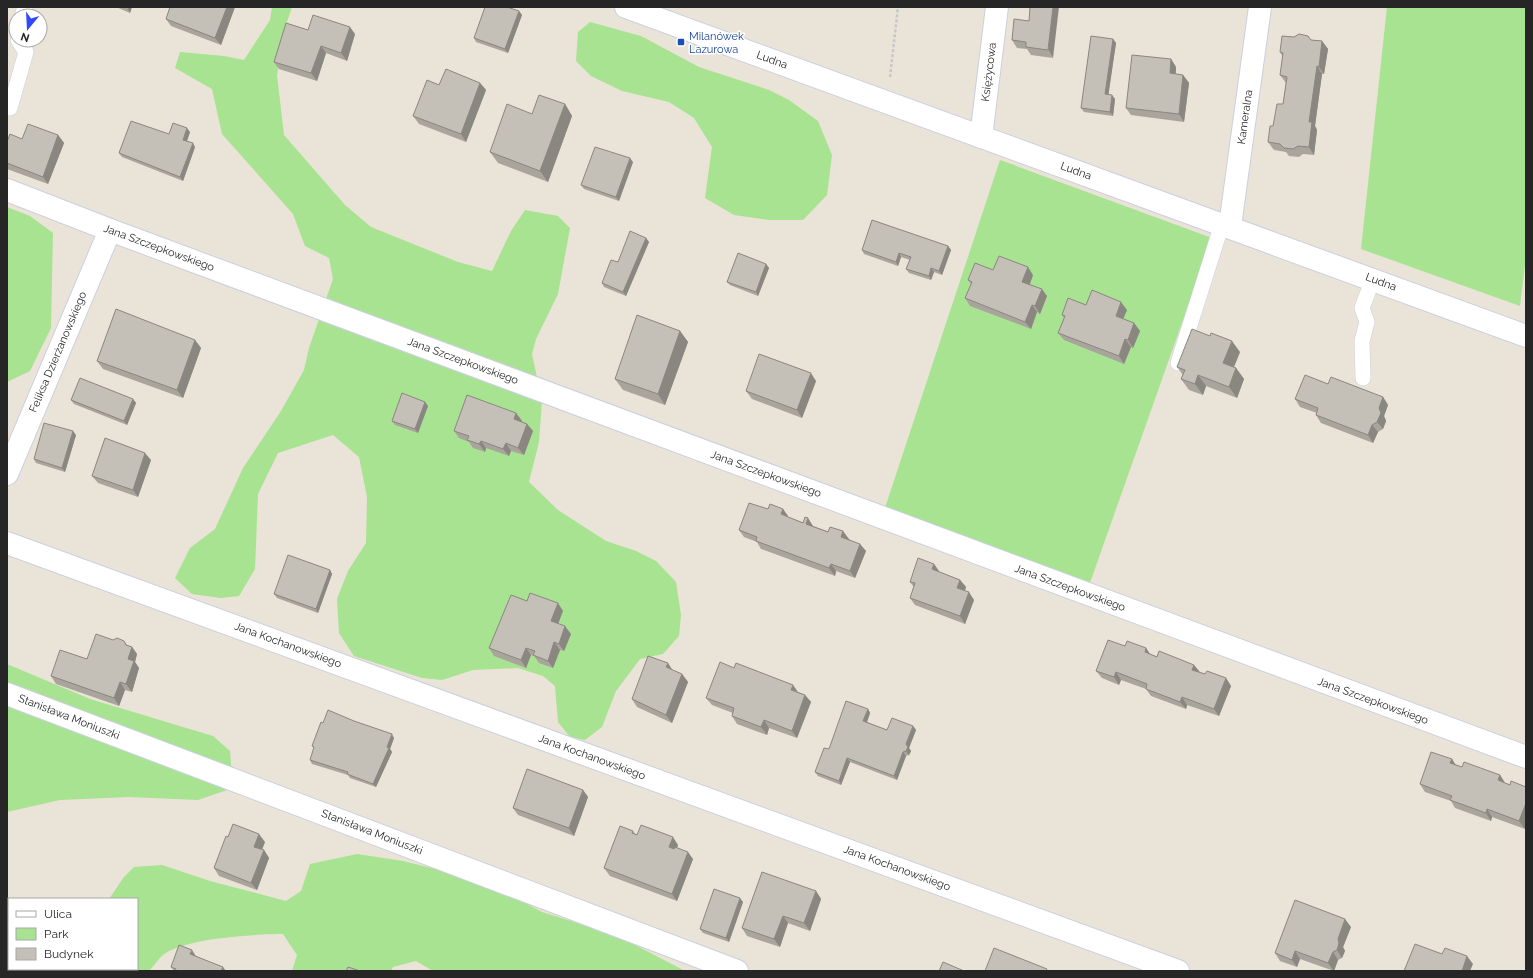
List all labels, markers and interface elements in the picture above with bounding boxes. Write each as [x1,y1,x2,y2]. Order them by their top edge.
north arrow [8,8,48,48]
text: N [19,30,31,45]
place label: Milanówek Lazurowa [689,30,744,56]
marker: Milanówek Lazurowa [676,37,686,47]
street label: Księżycowa [979,42,999,102]
street label: Ludna [755,48,789,72]
street label: Kameralna [1235,89,1255,145]
street label: Ludna [1059,159,1093,183]
street label: Jana Szczepkowskiego [102,222,217,274]
street label: Ludna [1364,270,1398,294]
street label: Feliksa Dzierżanowskiego [27,289,90,414]
street label: Jana Szczepkowskiego [406,335,521,387]
street label: Jana Szczepkowskiego [709,448,824,500]
street label: Jana Szczepkowskiego [1013,562,1128,614]
street label: Jana Kochanowskiego [233,620,344,671]
street label: Jana Szczepkowskiego [1316,675,1431,727]
street label: Stanisława Moniuszki [17,692,121,742]
street label: Jana Kochanowskiego [537,732,648,783]
street label: Stanisława Moniuszki [320,807,424,857]
street label: Jana Kochanowskiego [842,843,953,894]
legend [8,898,138,970]
text: Ulica [44,907,72,921]
text: Park [44,927,69,941]
text: Budynek [44,947,94,961]

